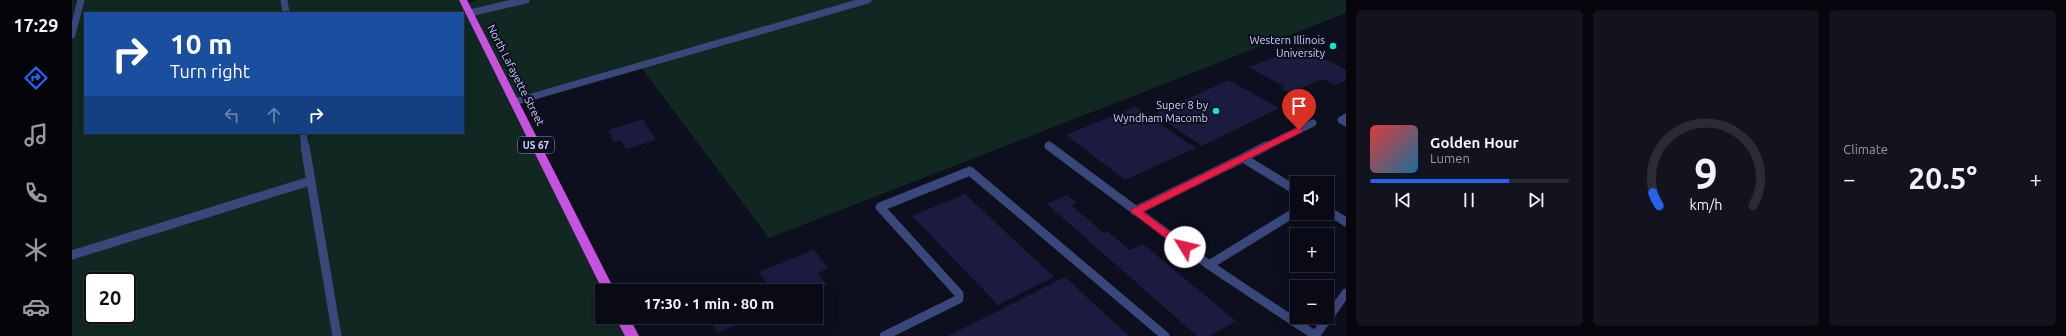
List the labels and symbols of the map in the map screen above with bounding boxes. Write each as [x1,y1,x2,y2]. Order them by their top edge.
street label: North Lafayette Street [485,22,547,128]
place label: Western Illinois University [1249,34,1326,59]
marker: Western Illinois University [1328,41,1338,51]
pin [1282,89,1316,130]
place label: Super 8 by Wyndham Macomb [1113,99,1209,124]
marker: Super 8 by Wyndham Macomb [1211,106,1221,116]
road number: US 67 [518,137,554,153]
position arrow [1164,226,1206,268]
speed limit sign: 20 [84,272,136,324]

